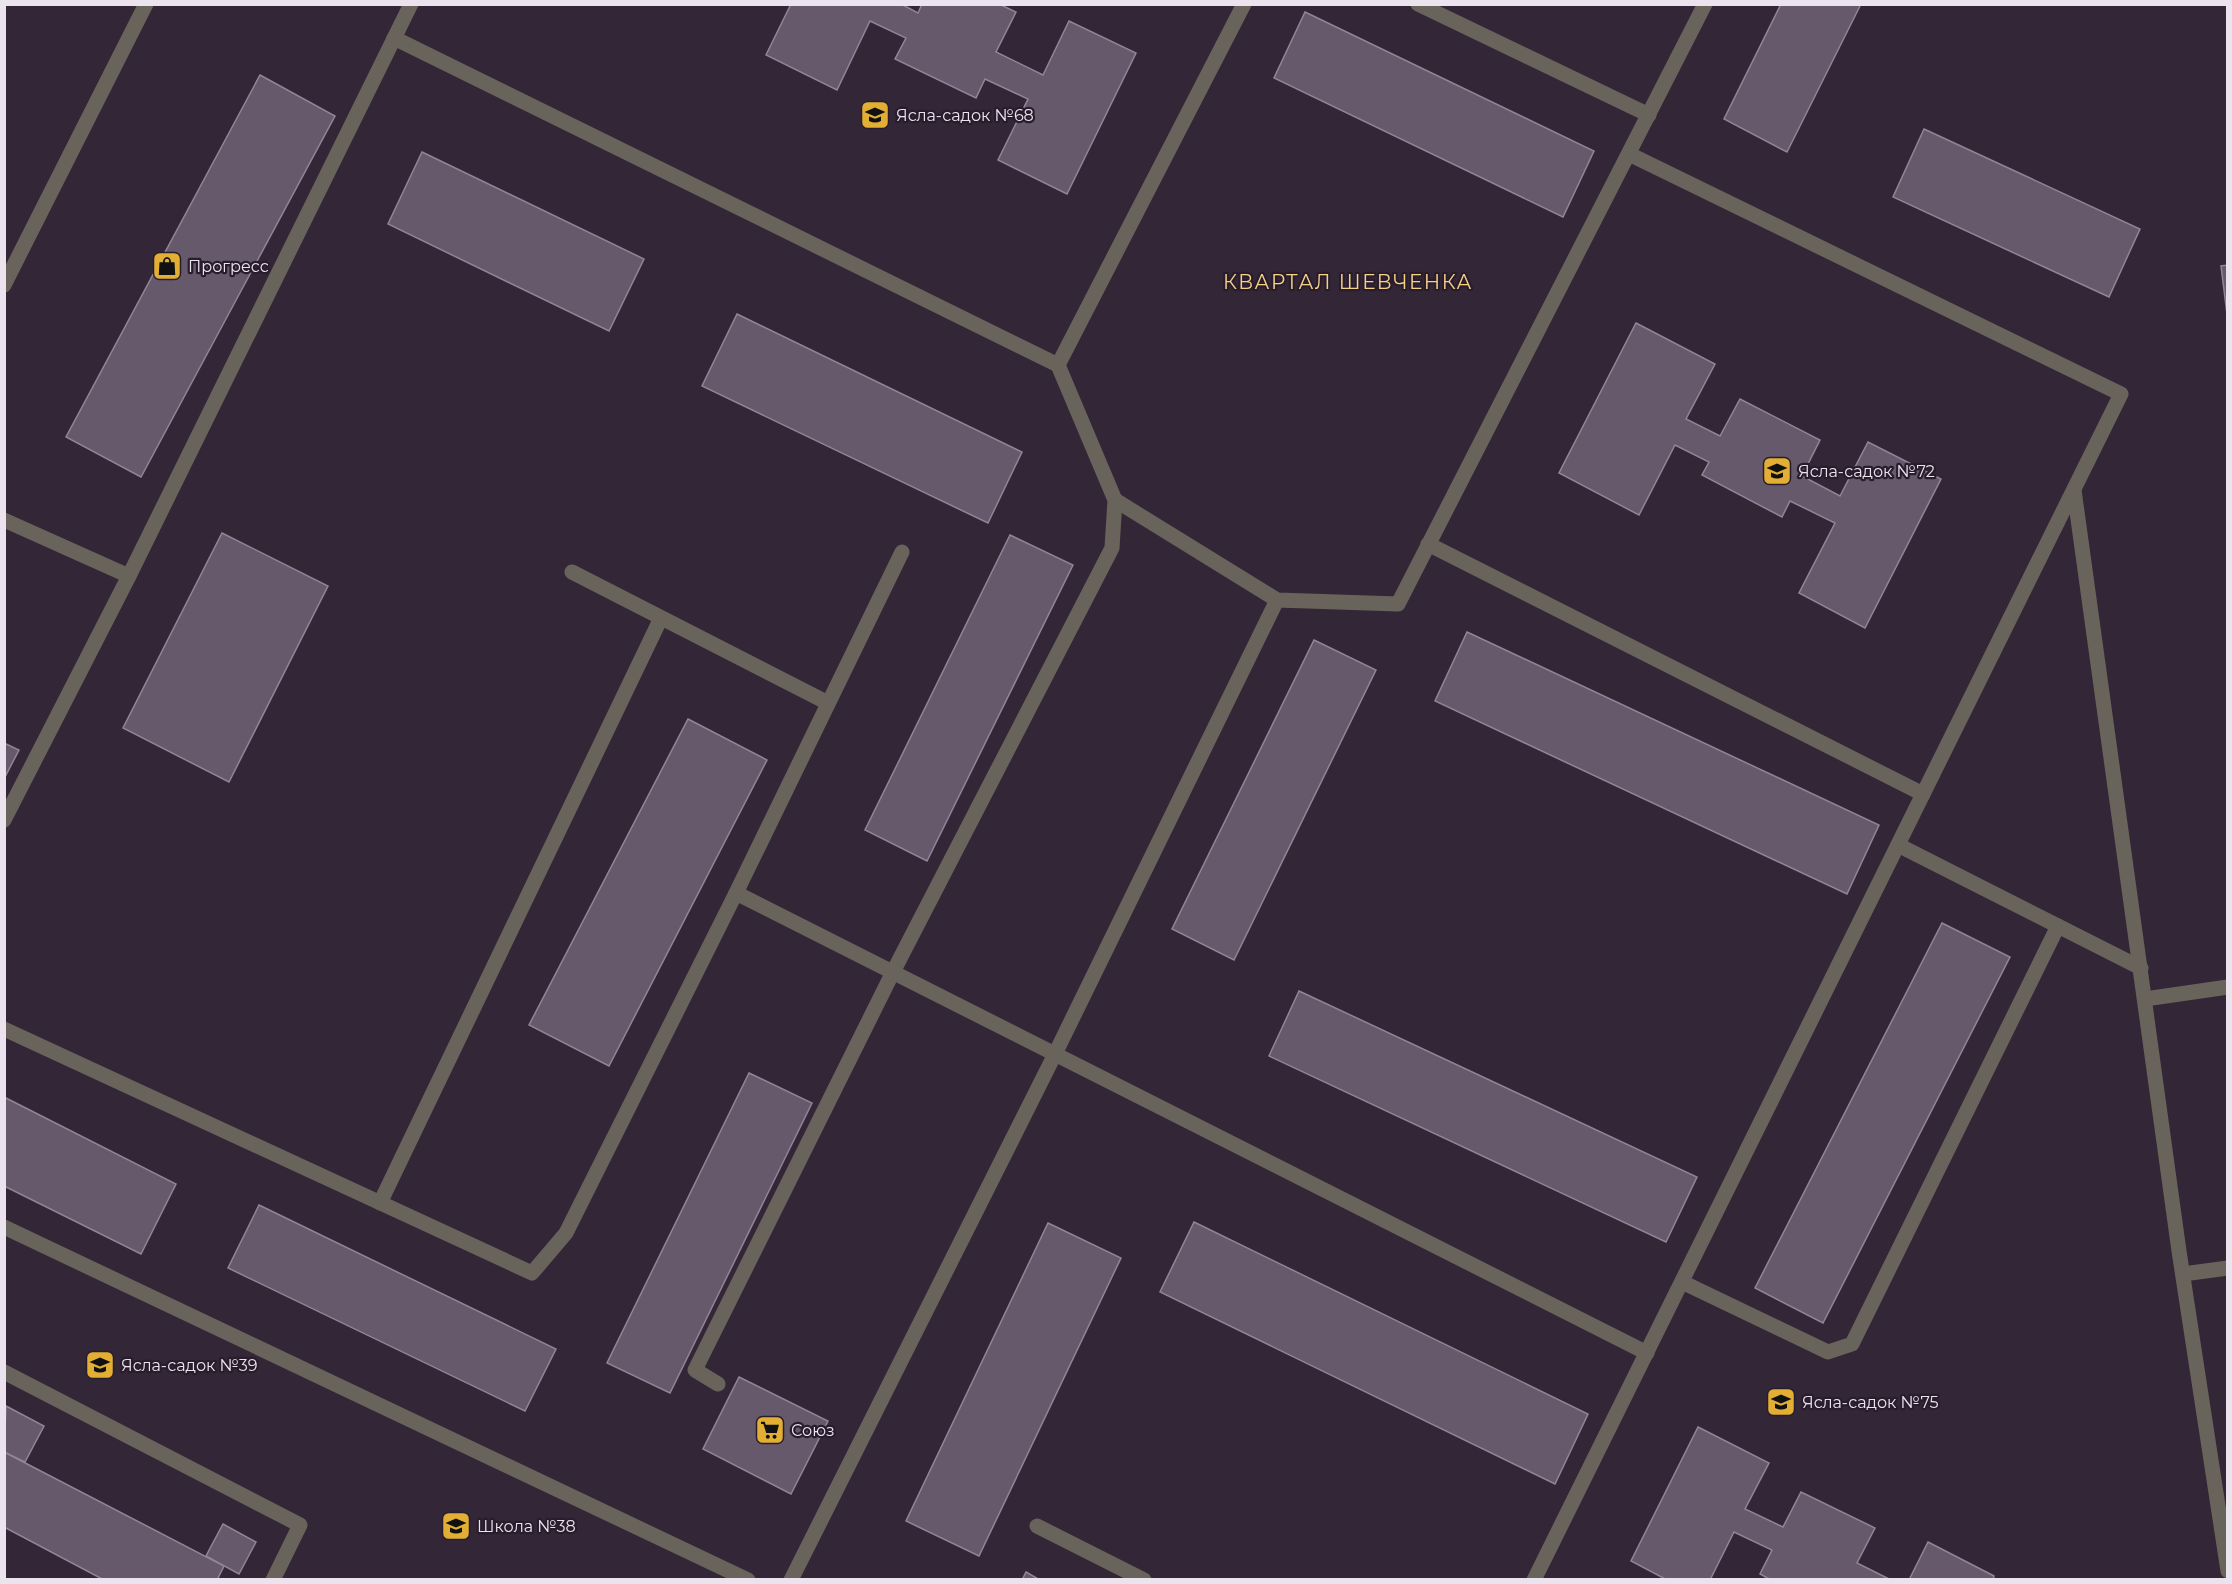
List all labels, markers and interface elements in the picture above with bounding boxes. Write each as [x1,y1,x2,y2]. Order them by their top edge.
school or university icon: Ясла-садок №68 [859,99,891,131]
place label: Ясла-садок №68 [896,106,1034,125]
shop icon: Прогресс [151,250,183,282]
place label: Прогресс [188,257,269,276]
district label: КВАРТАЛ ШЕВЧЕНКА [1223,270,1473,294]
school or university icon: Ясла-садок №72 [1761,455,1793,487]
place label: Ясла-садок №72 [1798,462,1935,481]
school or university icon: Ясла-садок №39 [84,1349,116,1381]
place label: Ясла-садок №39 [121,1356,258,1375]
school or university icon: Ясла-садок №75 [1765,1386,1797,1418]
place label: Ясла-садок №75 [1802,1393,1939,1412]
supermarket icon: Союз [754,1414,786,1446]
place label: Союз [791,1421,835,1440]
school or university icon: Школа №38 [440,1510,472,1542]
place label: Школа №38 [477,1517,576,1536]

